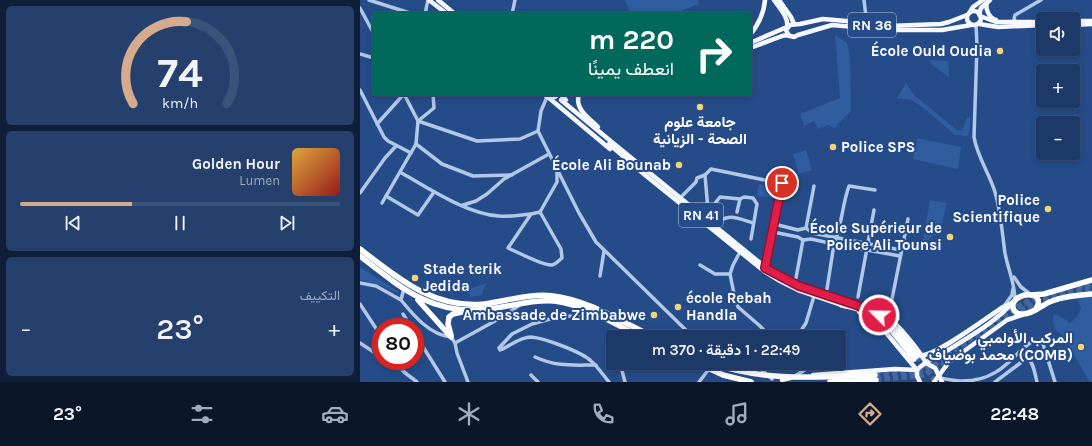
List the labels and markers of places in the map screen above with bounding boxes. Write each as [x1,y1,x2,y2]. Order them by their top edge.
place label: École Ould Oudia [871,41,992,60]
marker: École Ould Oudia [995,46,1005,56]
marker: جامعة علوم الصحة - الزيانية [695,102,705,112]
place label: جامعة علوم الصحة - الزيانية [653,113,747,148]
place label: Police SPS [841,138,915,156]
marker: Police SPS [828,142,838,152]
place label: École Ali Bounab [552,155,671,174]
marker: École Ali Bounab [674,160,684,170]
pin [765,166,799,200]
place label: Police Scientifique [952,191,1040,226]
marker: Police Scientifique [1043,204,1053,214]
place label: École Supérieur de Police Ali Tounsi [809,218,942,254]
marker: École Supérieur de Police Ali Tounsi [945,232,955,242]
place label: Stade terik Jedida [423,260,502,295]
marker: Stade terik Jedida [410,273,420,283]
place label: école Rebah Handla [686,289,772,324]
marker: école Rebah Handla [673,302,683,312]
place label: Ambassade de Zimbabwe [463,306,646,324]
marker: Ambassade de Zimbabwe [649,310,659,320]
place label: المركب الأولمبي محمد بوضياف (COMB) [929,329,1073,364]
marker: المركب الأولمبي محمد بوضياف (COMB) [1076,342,1086,352]

